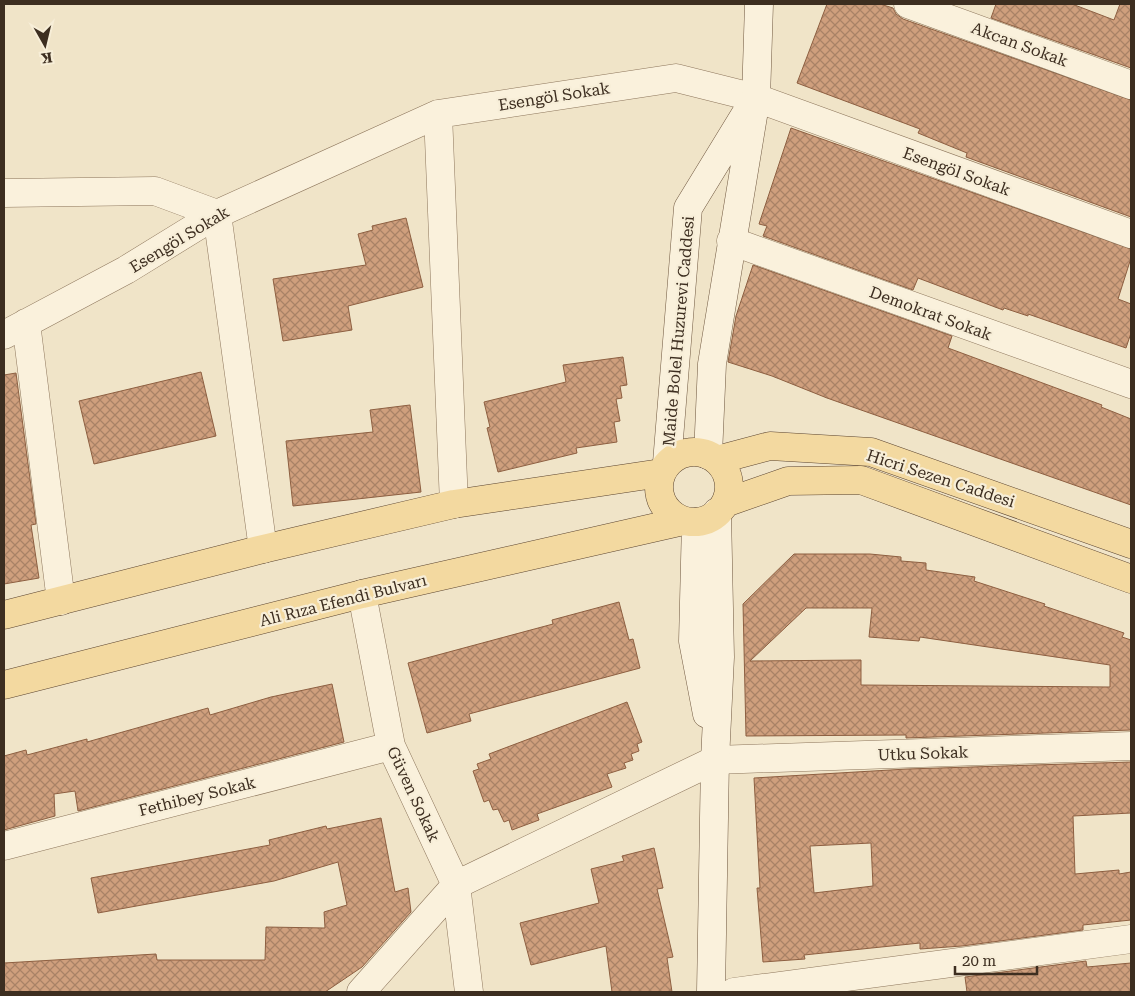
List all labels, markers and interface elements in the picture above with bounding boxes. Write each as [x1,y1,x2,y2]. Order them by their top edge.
street label: Akcan Sokak [969,18,1071,71]
north arrow [20,20,70,70]
text: K [40,49,53,67]
street label: Esengöl Sokak [497,78,611,115]
street label: Esengöl Sokak [900,143,1013,200]
street label: Esengöl Sokak [126,202,233,277]
street label: Maide Bolel Huzurevi Caddesi [659,215,698,447]
street label: Demokrat Sokak [867,282,995,344]
street label: Hicri Sezen Caddesi [864,446,1017,511]
street label: Ali Rıza Efendi Bulvarı [258,571,429,630]
street label: Utku Sokak [877,742,969,765]
street label: Güven Sokak [383,743,444,845]
street label: Fethibey Sokak [137,773,258,820]
scale bar [955,944,1038,976]
text: 20 m [962,952,997,970]

